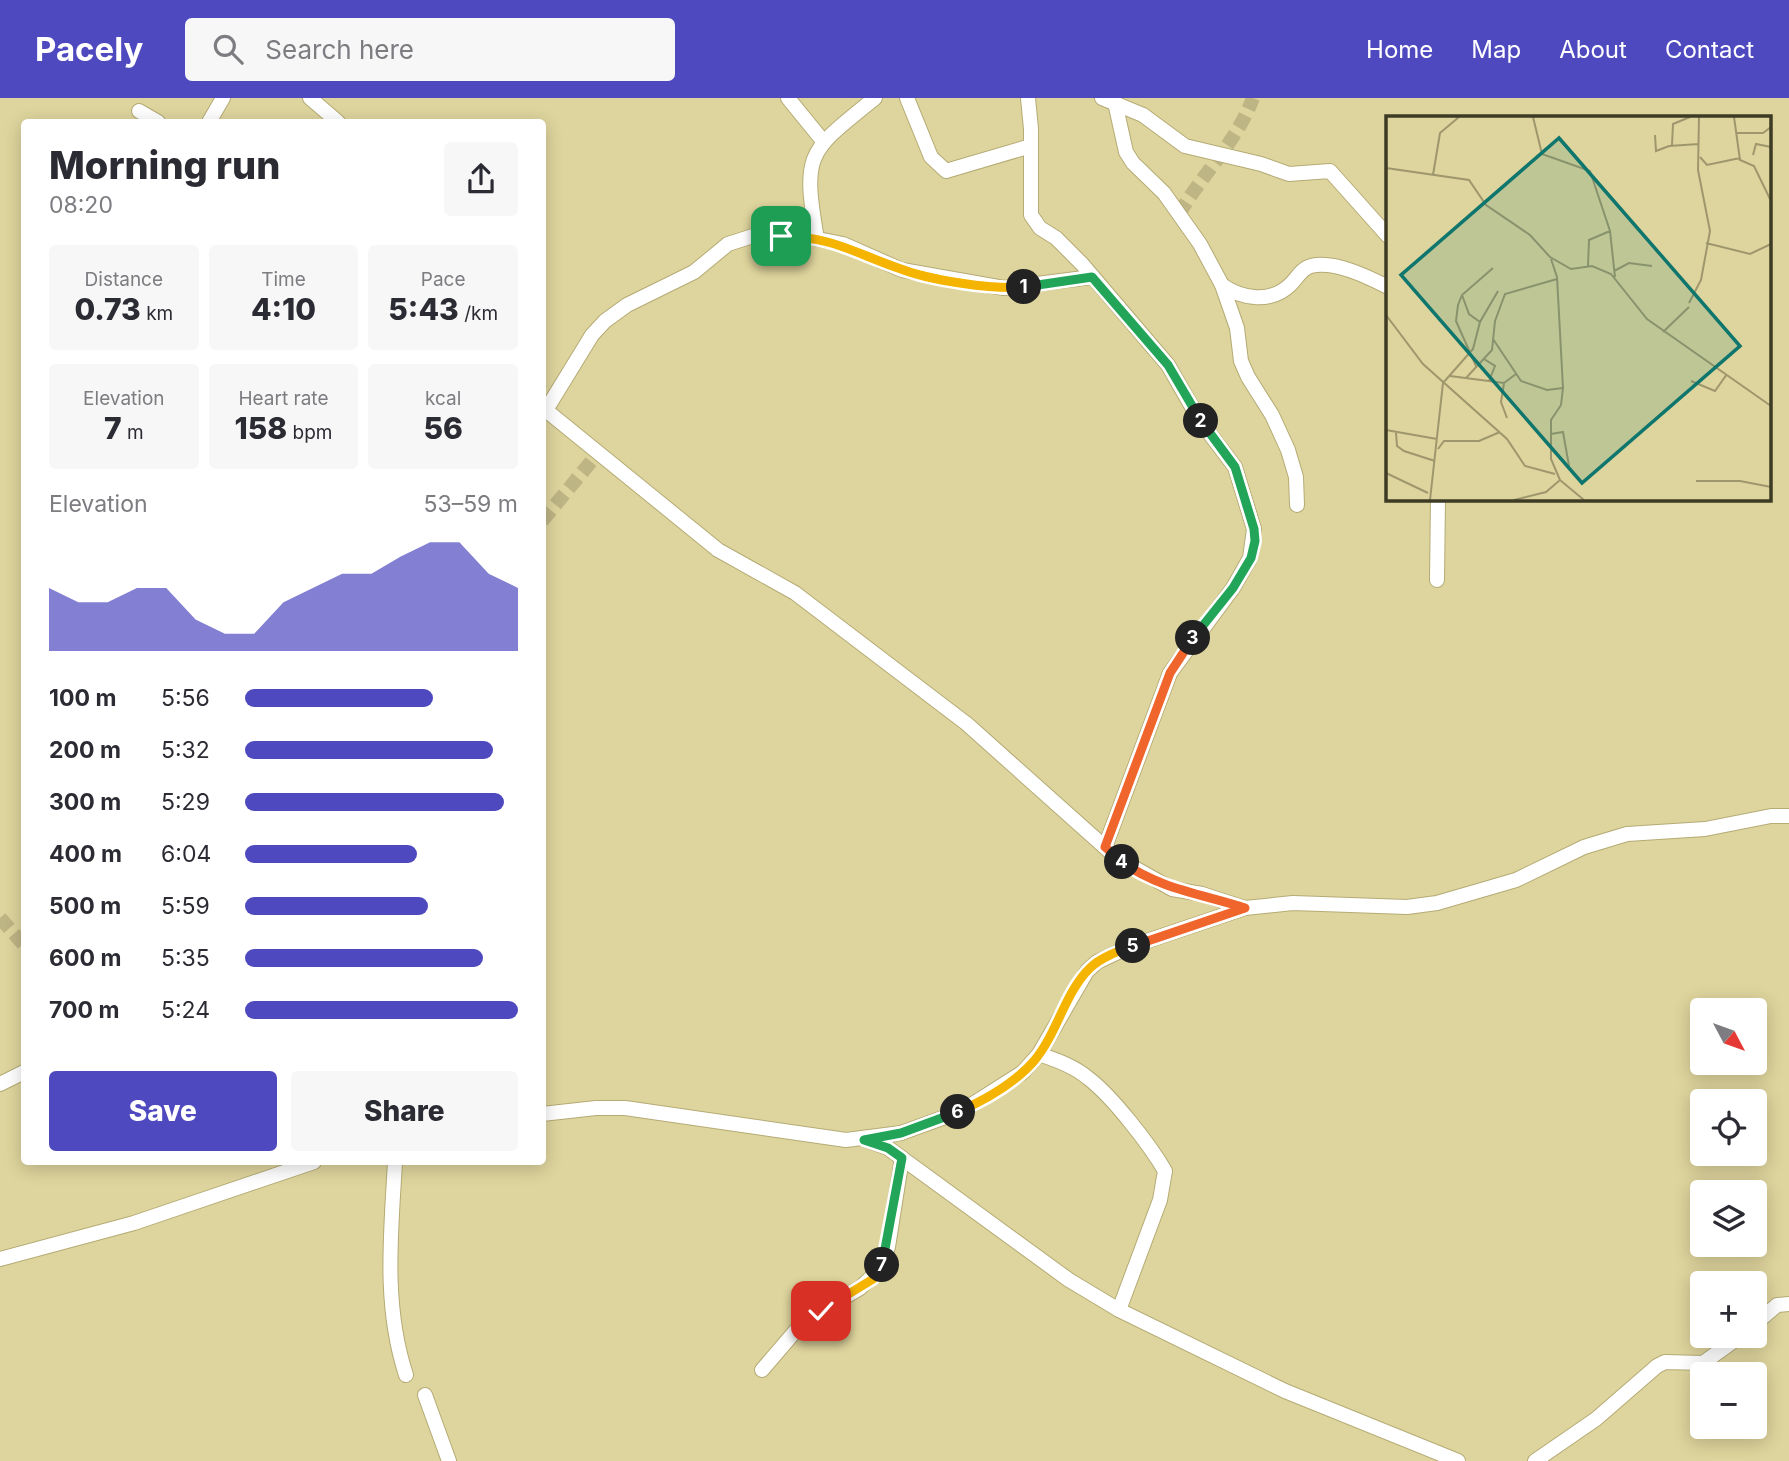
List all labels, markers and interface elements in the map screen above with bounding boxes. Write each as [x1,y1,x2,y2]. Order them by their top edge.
search box [185,18,675,81]
text: Pacely [35,29,143,69]
icon: search [209,30,247,68]
text: Search here [265,34,414,65]
text: Home [1366,35,1433,64]
text: Map [1471,35,1521,64]
text: About [1559,35,1627,64]
text: Contact [1665,35,1754,64]
inset map [1386,116,1772,500]
text: Morning run [49,142,280,188]
button: share [444,142,518,216]
text: 08:20 [49,191,113,219]
pin [751,206,811,266]
icon: arrive [762,217,800,255]
text: Distance [85,268,163,291]
text: Time [261,268,306,291]
text: Pace [421,268,466,291]
pin: 1 [1006,270,1042,304]
text: 1 [1019,275,1028,298]
text: 0.73 [74,291,141,327]
text: 4:10 [251,291,316,327]
text: 5:43 [388,291,459,327]
text: km [141,302,173,325]
text: /km [459,302,498,325]
text: Elevation [83,387,165,410]
text: Heart rate [238,387,328,410]
text: kcal [425,387,461,410]
pin: 2 [1184,404,1218,438]
text: 2 [1195,409,1206,432]
text: 7 [104,410,122,446]
text: 158 [234,410,287,446]
text: 56 [423,410,463,446]
text: m [122,421,144,444]
text: bpm [287,421,332,444]
text: Elevation [49,490,148,518]
text: 53–59 m [423,490,518,518]
pin: 3 [1176,620,1210,656]
text: 3 [1186,626,1199,649]
text: 100 m [49,684,116,712]
text: 5:56 [161,684,210,712]
text: 200 m [49,736,121,764]
text: 5:32 [161,736,210,764]
text: 300 m [49,788,121,816]
text: 5:29 [161,788,210,816]
text: 400 m [49,840,122,868]
text: 6:04 [161,840,211,868]
pin: 4 [1104,844,1140,880]
text: 4 [1115,850,1128,873]
text: 500 m [49,892,121,920]
text: 5:59 [161,892,210,920]
pin: 5 [1116,928,1150,964]
text: 5 [1126,934,1139,957]
text: 600 m [49,944,121,972]
text: 5:35 [161,944,210,972]
text: 700 m [49,996,119,1024]
text: 5:24 [161,996,210,1024]
north arrow [1690,998,1768,1074]
map controls [1690,998,1767,1439]
button: Save [49,1071,277,1151]
button: Share [291,1071,518,1151]
button: locate [1690,1089,1767,1166]
pin: 6 [940,1094,976,1130]
text: 6 [951,1100,964,1123]
button: layers [1690,1180,1767,1257]
pin: 7 [864,1248,900,1282]
text: 7 [876,1253,887,1276]
button: + [1690,1271,1767,1348]
pin [791,1281,851,1341]
icon: check [802,1292,840,1330]
button: − [1690,1362,1767,1439]

